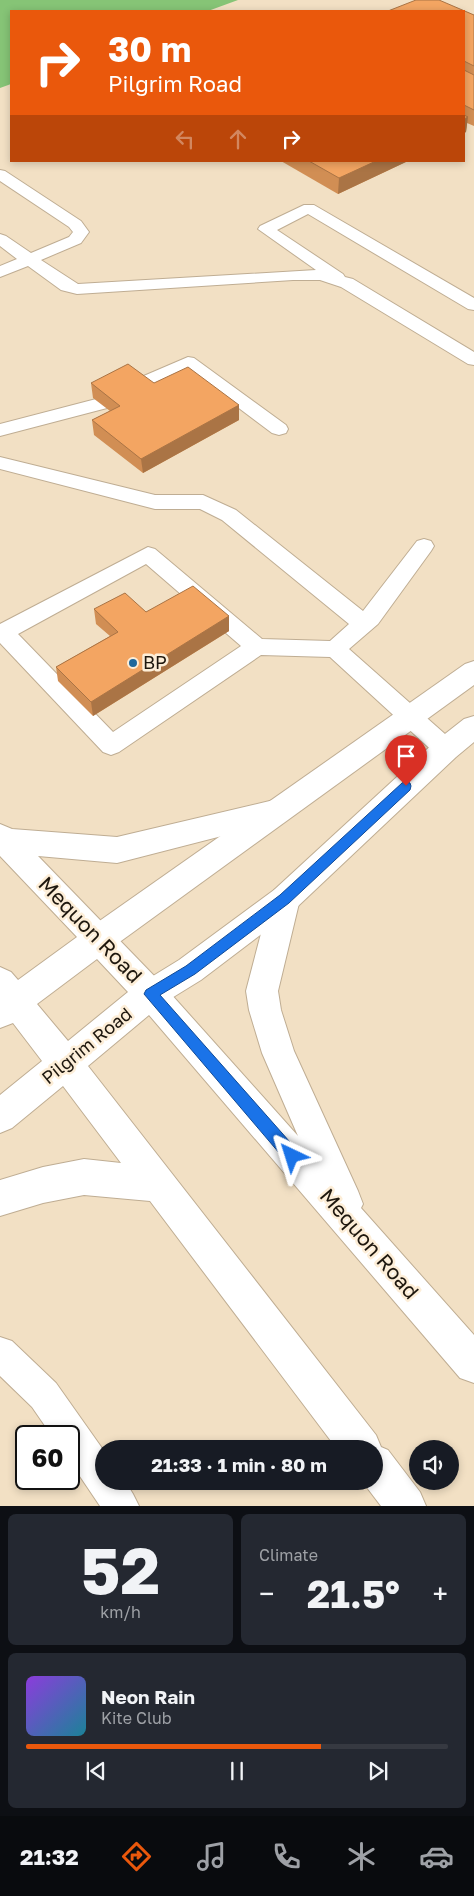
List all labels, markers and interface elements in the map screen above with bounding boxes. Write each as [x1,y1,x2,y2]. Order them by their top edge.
text: 30 m [108,28,191,70]
icon: right [25,30,90,95]
text: Pilgrim Road [108,70,242,97]
icon: left [171,125,199,153]
icon: ahead [224,125,252,153]
icon: right [277,125,305,153]
place label: BP [143,651,167,673]
marker: BP [127,657,139,669]
pin [385,735,427,786]
icon: arrive [392,742,420,770]
street label: Mequon Road [33,871,148,988]
street label: Pilgrim Road [37,1002,136,1088]
position arrow [265,1129,317,1181]
street label: Mequon Road [315,1183,425,1304]
speed limit sign: 60 [15,1425,80,1490]
map controls [409,1440,459,1490]
button: sound [409,1440,459,1490]
text: 21:33 · 1 min · 80 m [151,1453,327,1476]
text: 52 [81,1530,160,1608]
text: Climate [259,1545,318,1565]
text: 21.5° [307,1571,400,1616]
text: − [259,1577,274,1610]
text: + [433,1577,448,1610]
text: km/h [100,1602,141,1622]
text: Neon Rain [101,1685,195,1708]
text: Kite Club [101,1708,172,1728]
icon: previous [82,1757,110,1785]
icon: pause [223,1757,251,1785]
icon: next [364,1757,392,1785]
icon: directions [119,1839,154,1874]
icon: music [194,1839,229,1874]
icon: phone [269,1839,304,1874]
icon: climate [344,1839,379,1874]
icon: car [419,1839,454,1874]
text: 21:32 [20,1843,79,1870]

